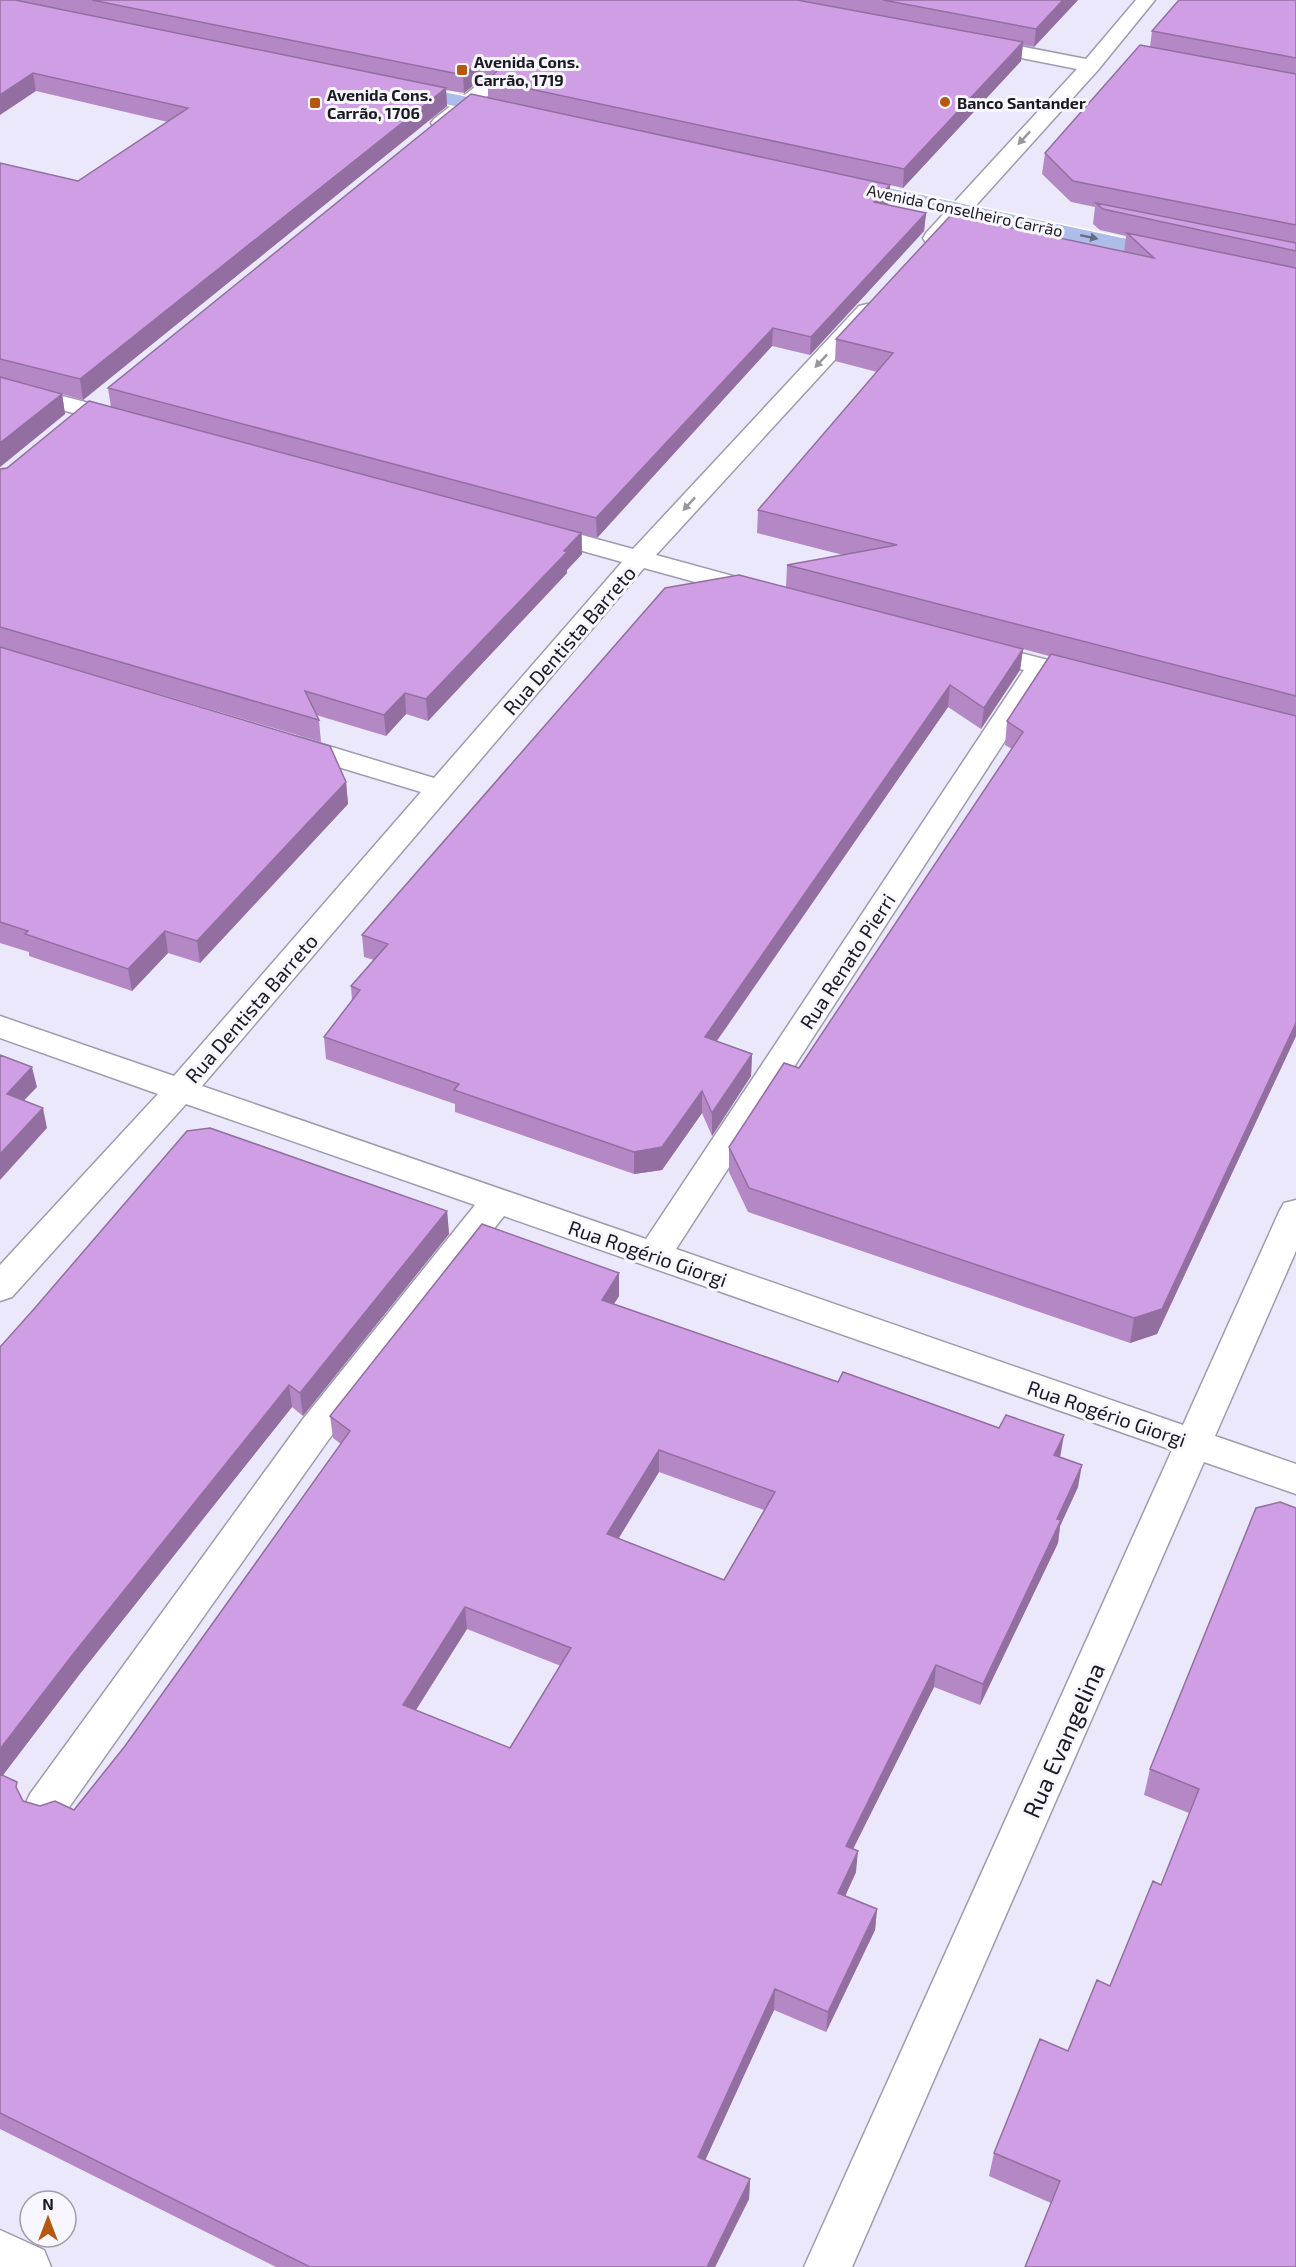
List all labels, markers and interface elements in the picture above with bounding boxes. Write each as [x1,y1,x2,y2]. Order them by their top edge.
place label: Avenida Cons. Carrão, 1719 [474,52,579,89]
marker: Avenida Cons. Carrão, 1719 [455,63,469,77]
place label: Avenida Cons. Carrão, 1706 [327,85,432,122]
place label: Banco Santander [957,93,1086,112]
marker: Banco Santander [938,95,952,109]
marker: Avenida Cons. Carrão, 1706 [308,96,322,110]
one-way arrow [1018,130,1031,145]
street label: Avenida Conselheiro Carrão [865,180,1065,240]
one-way arrow [1080,233,1099,242]
one-way arrow [814,353,828,368]
one-way arrow [683,496,696,511]
street label: Rua Dentista Barreto [498,561,640,719]
street label: Rua Renato Pierri [794,889,900,1033]
street label: Rua Dentista Barreto [180,929,322,1087]
street label: Rua Rogério Giorgi [565,1215,731,1291]
street label: Rua Rogério Giorgi [1024,1375,1190,1451]
street label: Rua Evangelina [1016,1658,1110,1822]
north arrow [18,2189,78,2249]
text: N [42,2194,54,2213]

